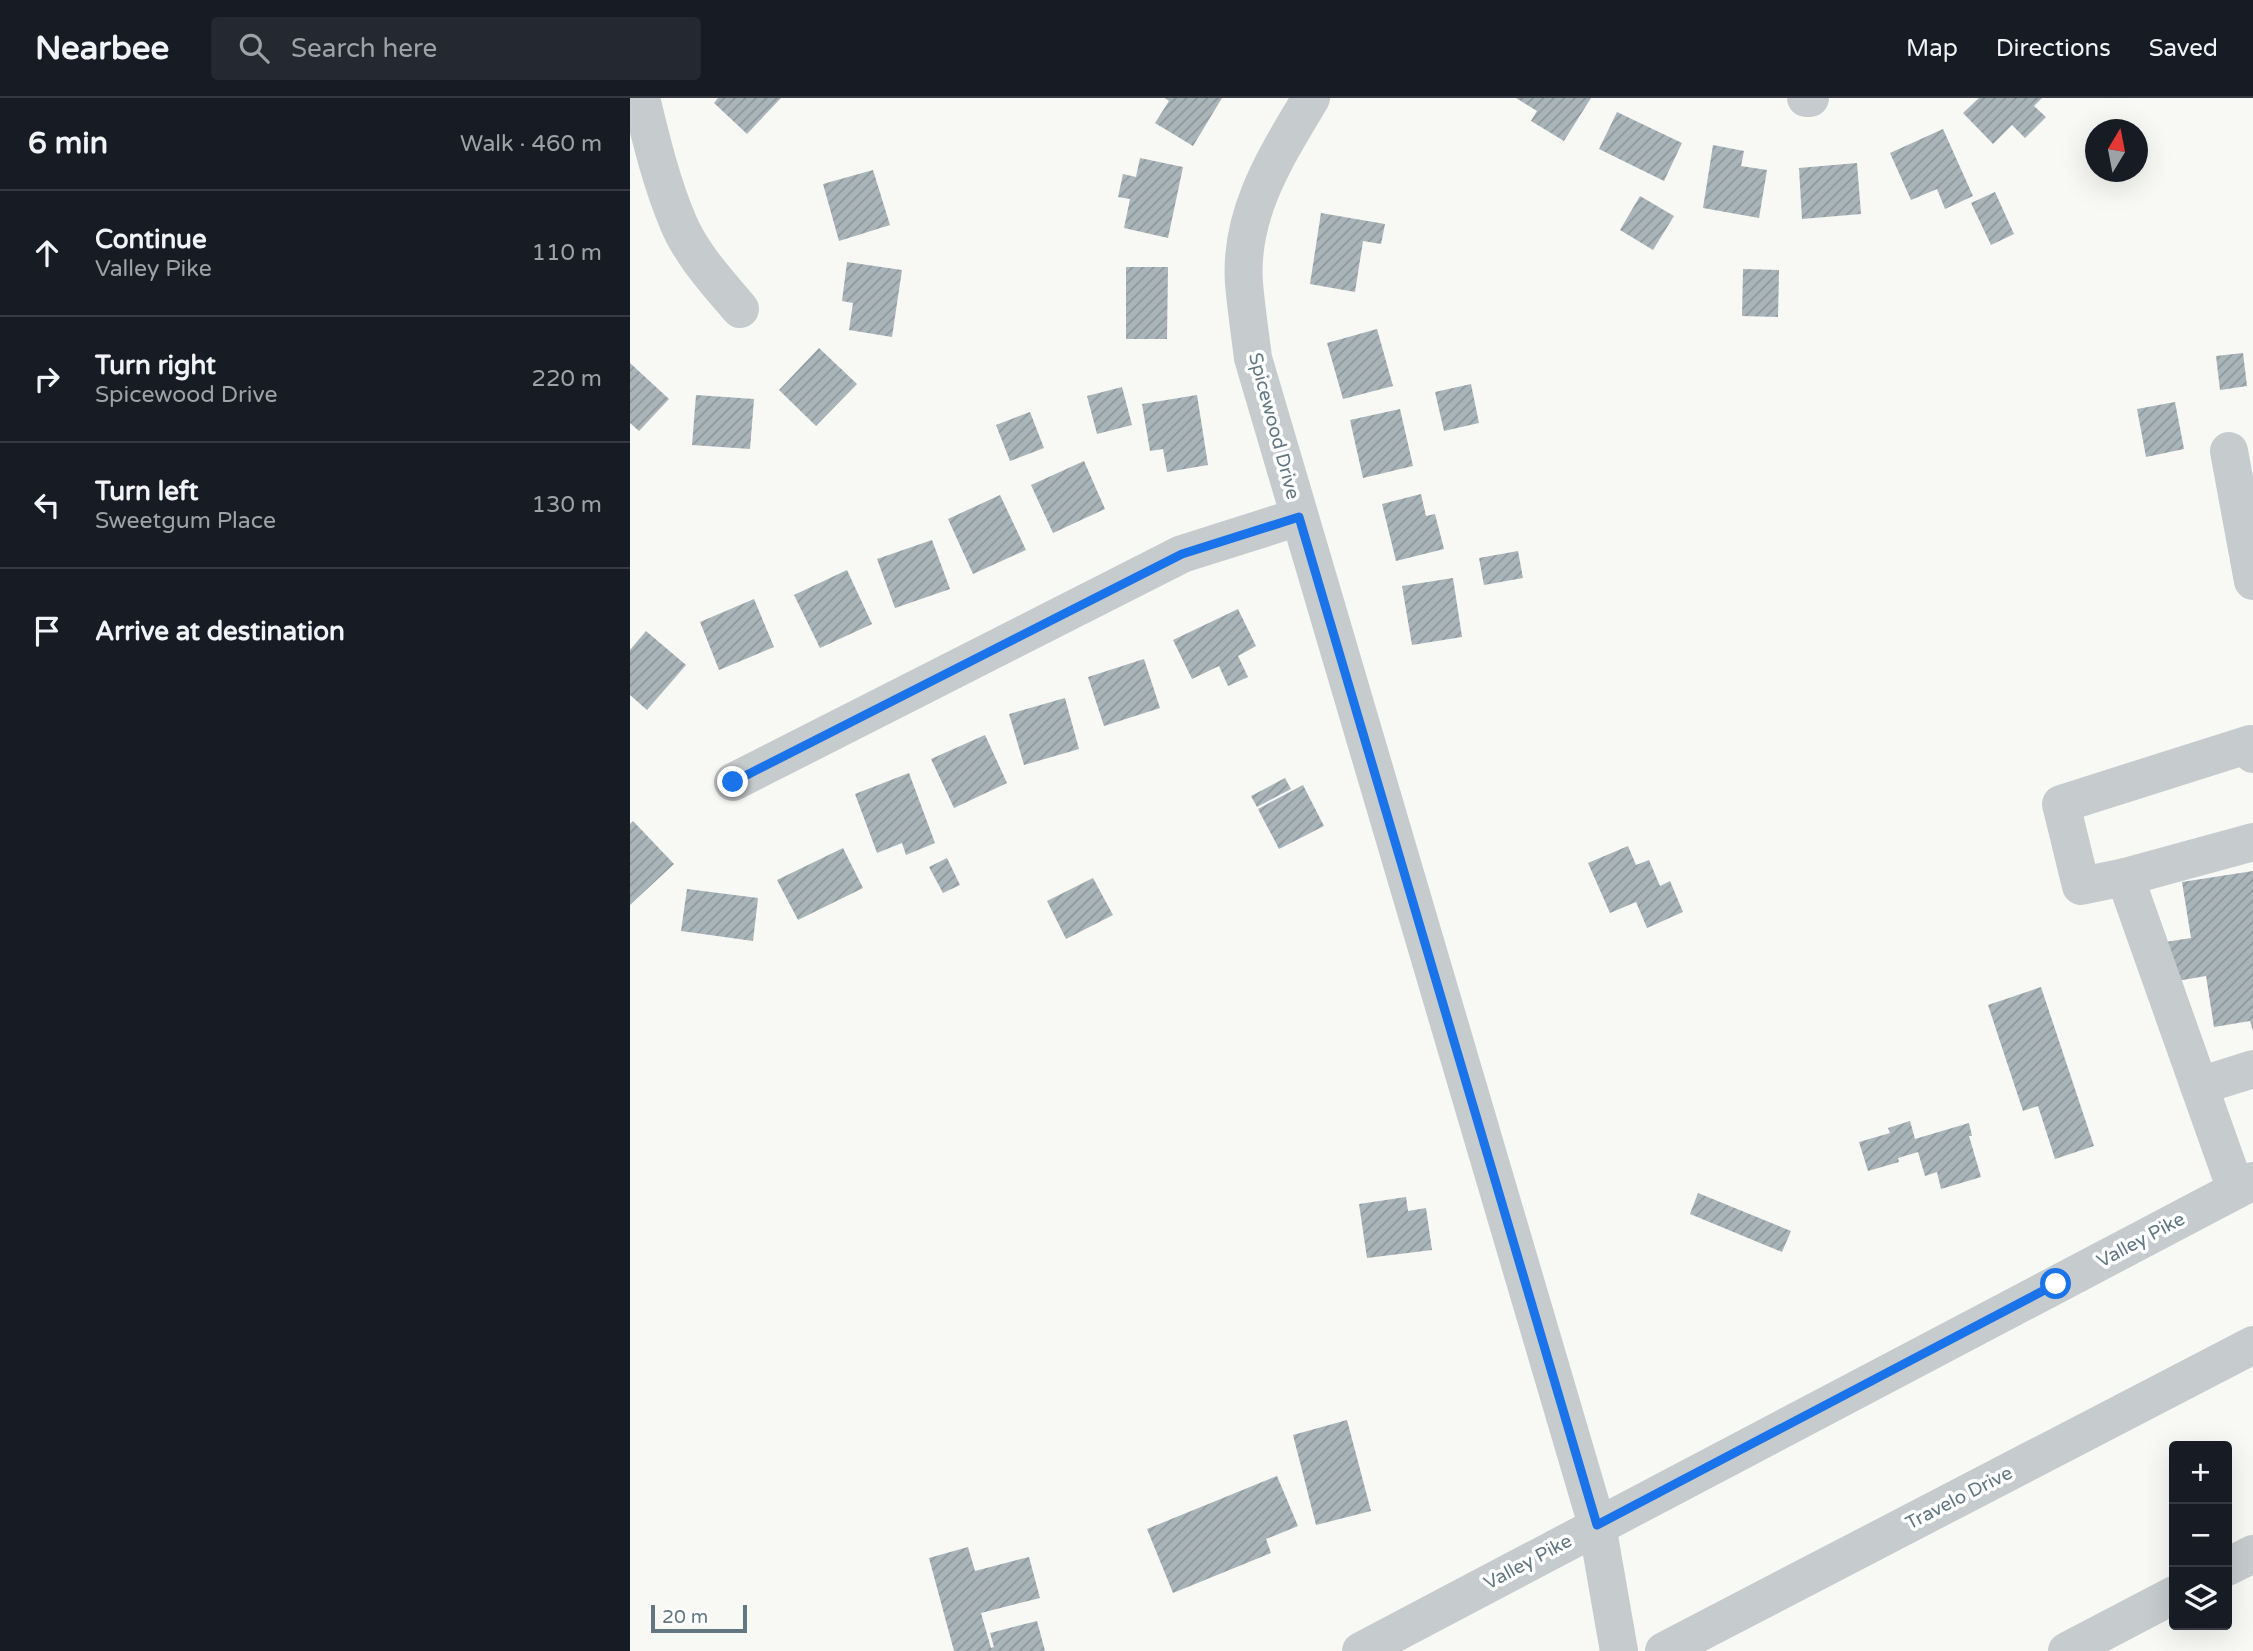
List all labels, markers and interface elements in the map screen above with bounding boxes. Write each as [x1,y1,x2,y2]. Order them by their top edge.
search box [211,17,701,80]
text: Nearbee [35,29,169,68]
icon: search [235,29,273,67]
text: Search here [291,33,437,64]
text: Map [1906,34,1958,63]
text: Directions [1996,34,2111,63]
text: Saved [2149,34,2218,63]
north arrow [2085,119,2148,182]
text: 6 min [28,125,108,162]
text: Walk · 460 m [460,130,602,158]
text: Continue [95,224,207,255]
icon: ahead [28,234,66,272]
text: 110 m [532,239,602,267]
text: Valley Pike [95,255,212,283]
text: Turn right [95,350,216,381]
street label: Spicewood Drive [1244,350,1304,502]
icon: right [28,360,66,398]
text: 220 m [532,365,602,393]
text: Spicewood Drive [95,381,277,409]
text: Turn left [95,476,198,507]
icon: left [28,486,66,524]
text: 130 m [532,491,602,519]
text: Sweetgum Place [95,507,276,535]
icon: arrive [28,612,66,650]
text: Arrive at destination [95,616,345,647]
route end [717,766,748,797]
street label: Valley Pike [2093,1208,2189,1272]
route start [2040,1268,2071,1299]
map controls [2169,1441,2232,1630]
button: + [2169,1441,2232,1504]
street label: Travelo Drive [1902,1462,2016,1534]
button: − [2169,1504,2232,1567]
street label: Valley Pike [1480,1530,1576,1594]
button: layers [2169,1567,2232,1630]
scale bar [651,1602,747,1634]
text: 20 m [662,1606,708,1628]

